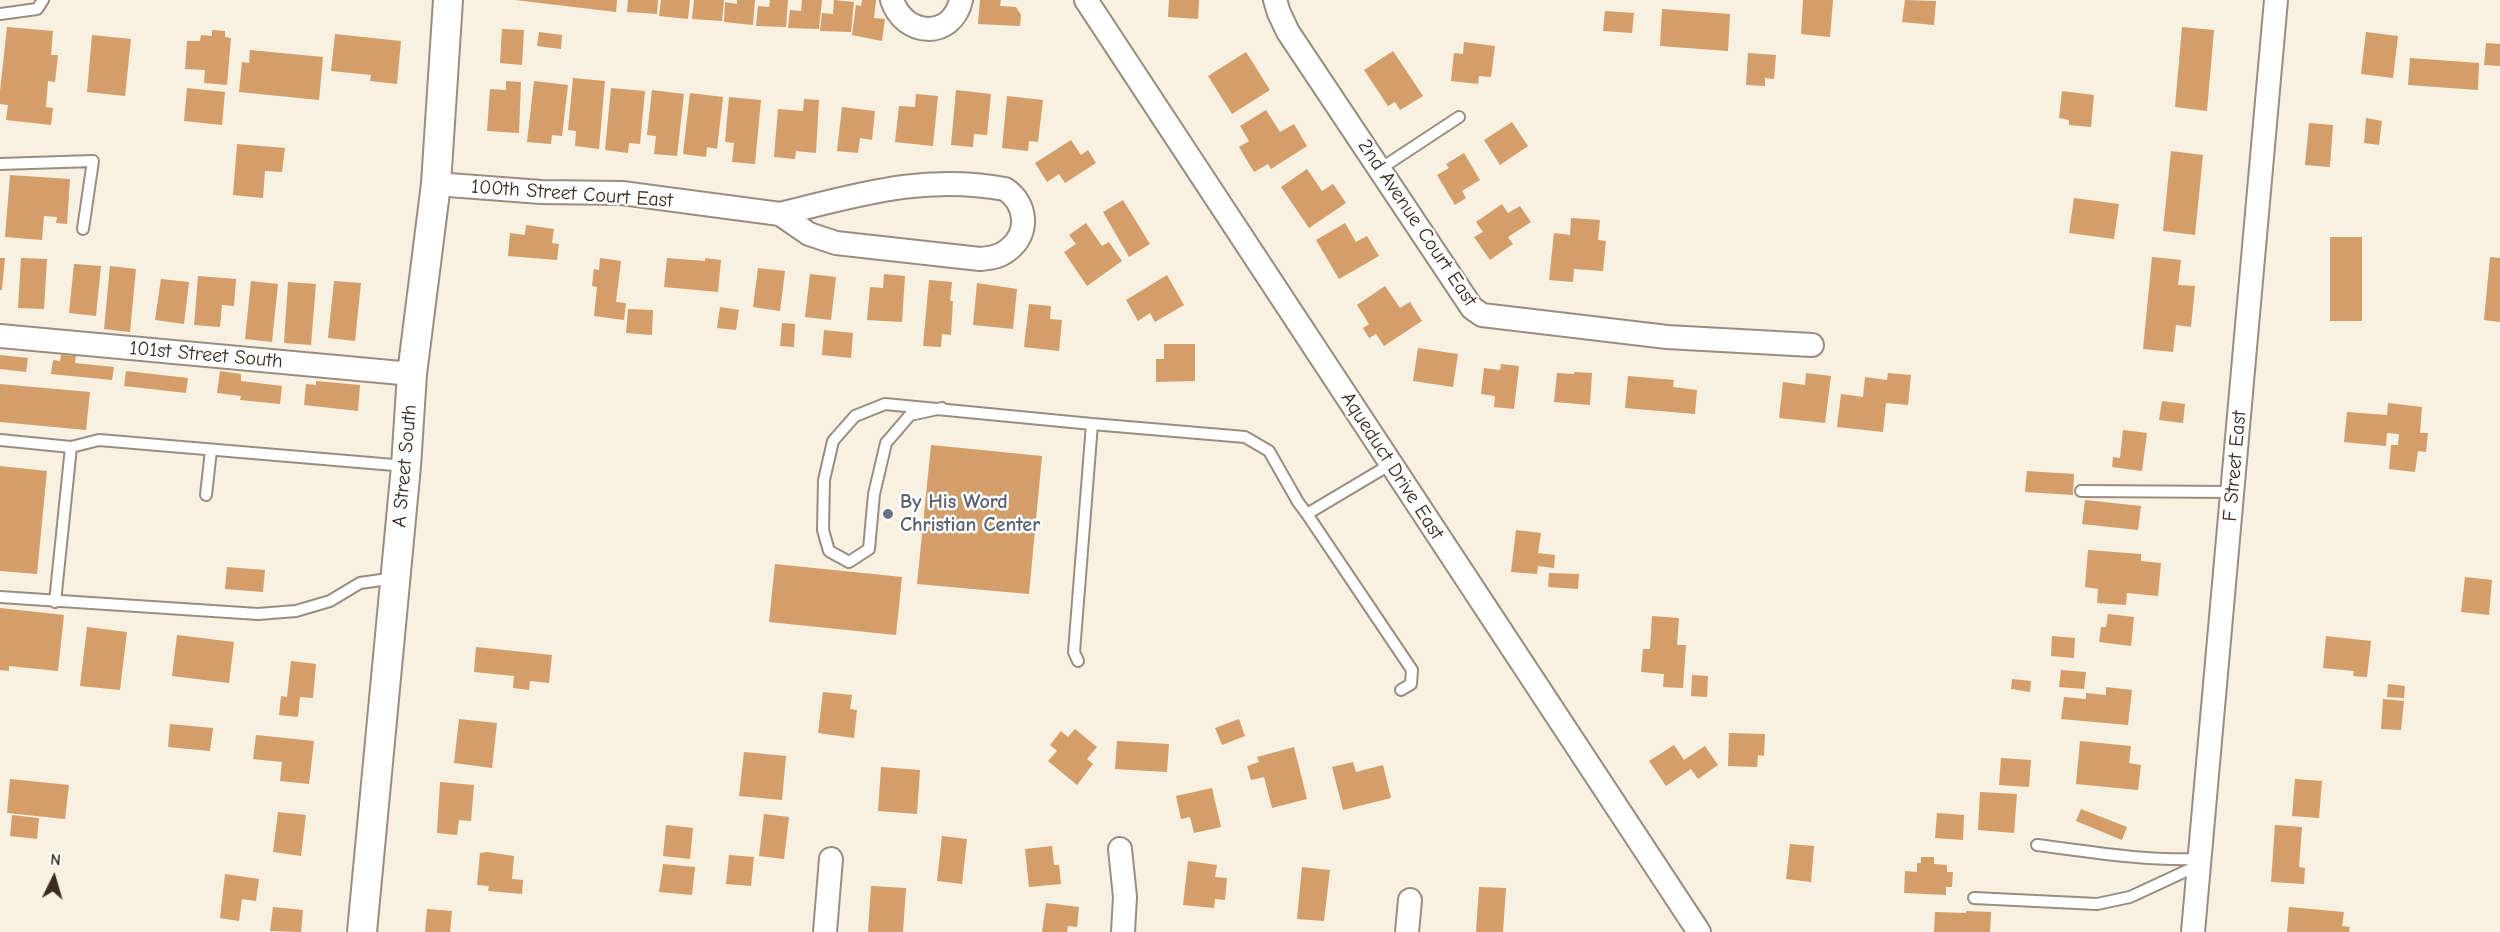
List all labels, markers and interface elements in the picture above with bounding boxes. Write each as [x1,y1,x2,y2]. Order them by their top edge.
street label: 2nd Avenue Court East [1352,135,1482,311]
street label: 100th Street Court East [470,175,674,213]
street label: 101st Street South [128,336,284,374]
street label: Aqueduct Drive East [1335,388,1449,544]
street label: A Street South [388,404,422,528]
street label: F Street East [2218,409,2252,523]
place label: By His Word Christian Center [900,490,1040,537]
marker: By His Word Christian Center [881,507,895,521]
north arrow [24,848,84,908]
text: N [50,851,62,869]

